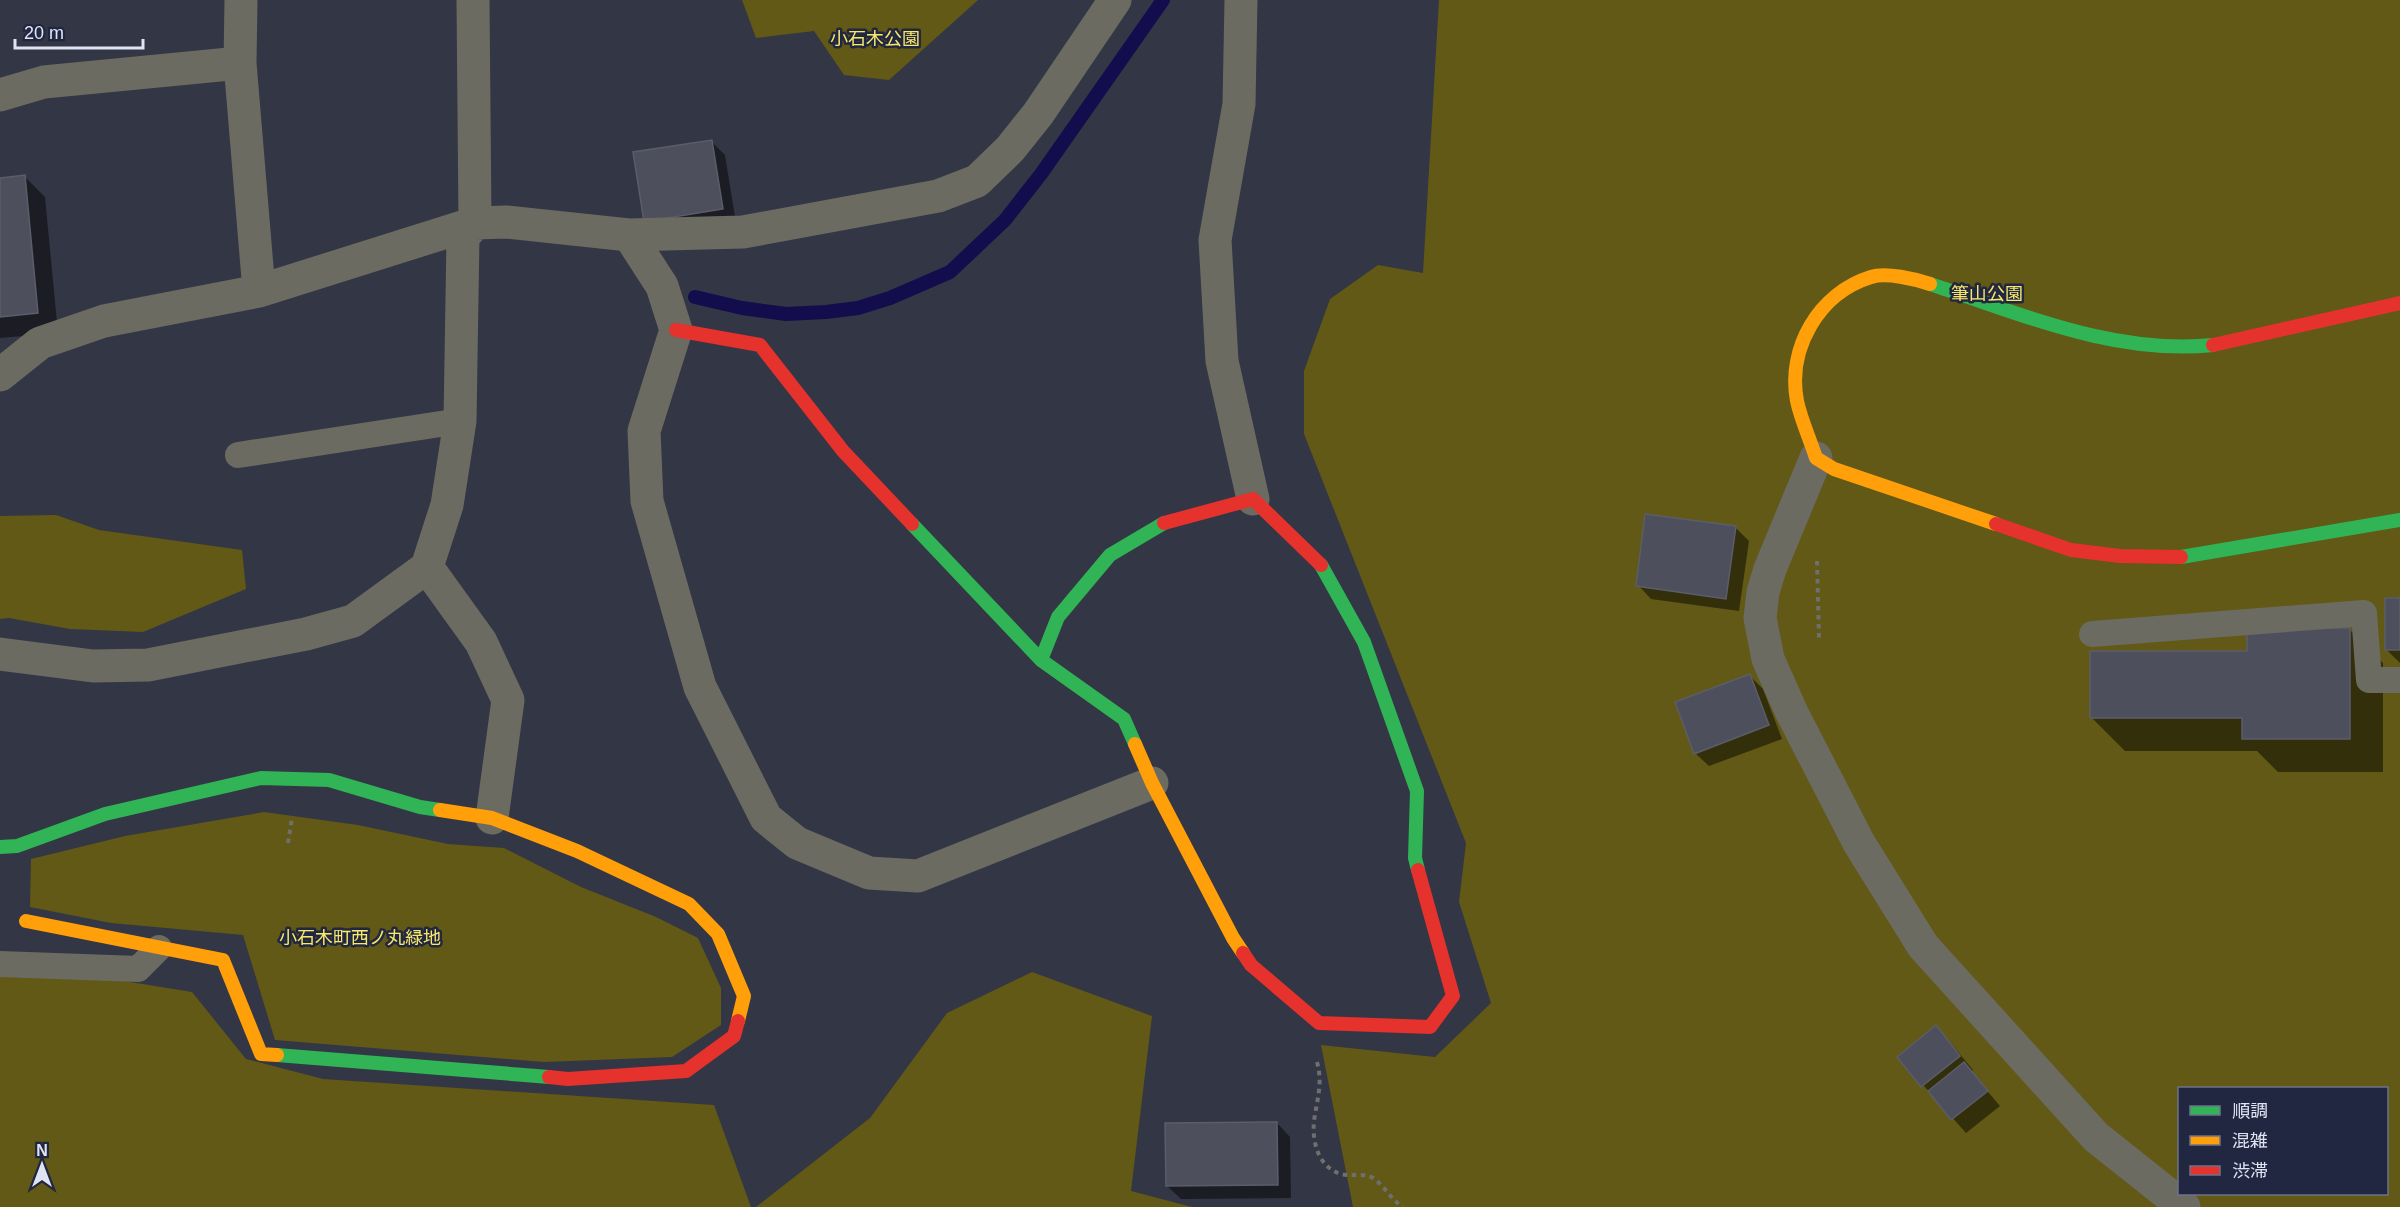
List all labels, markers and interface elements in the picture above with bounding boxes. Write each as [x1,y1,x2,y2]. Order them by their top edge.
scale bar [15,12,142,50]
text: 20 m [24,23,64,43]
park label: 小石木公園 [830,29,920,49]
park label: 筆山公園 [1951,284,2023,304]
park label: 小石木町西ノ丸緑地 [279,928,441,948]
legend [2178,1087,2388,1195]
text: 順調 [2232,1101,2268,1121]
text: 混雑 [2232,1131,2268,1151]
north arrow [12,1135,72,1195]
text: N [36,1142,48,1159]
text: 渋滞 [2232,1161,2268,1181]

